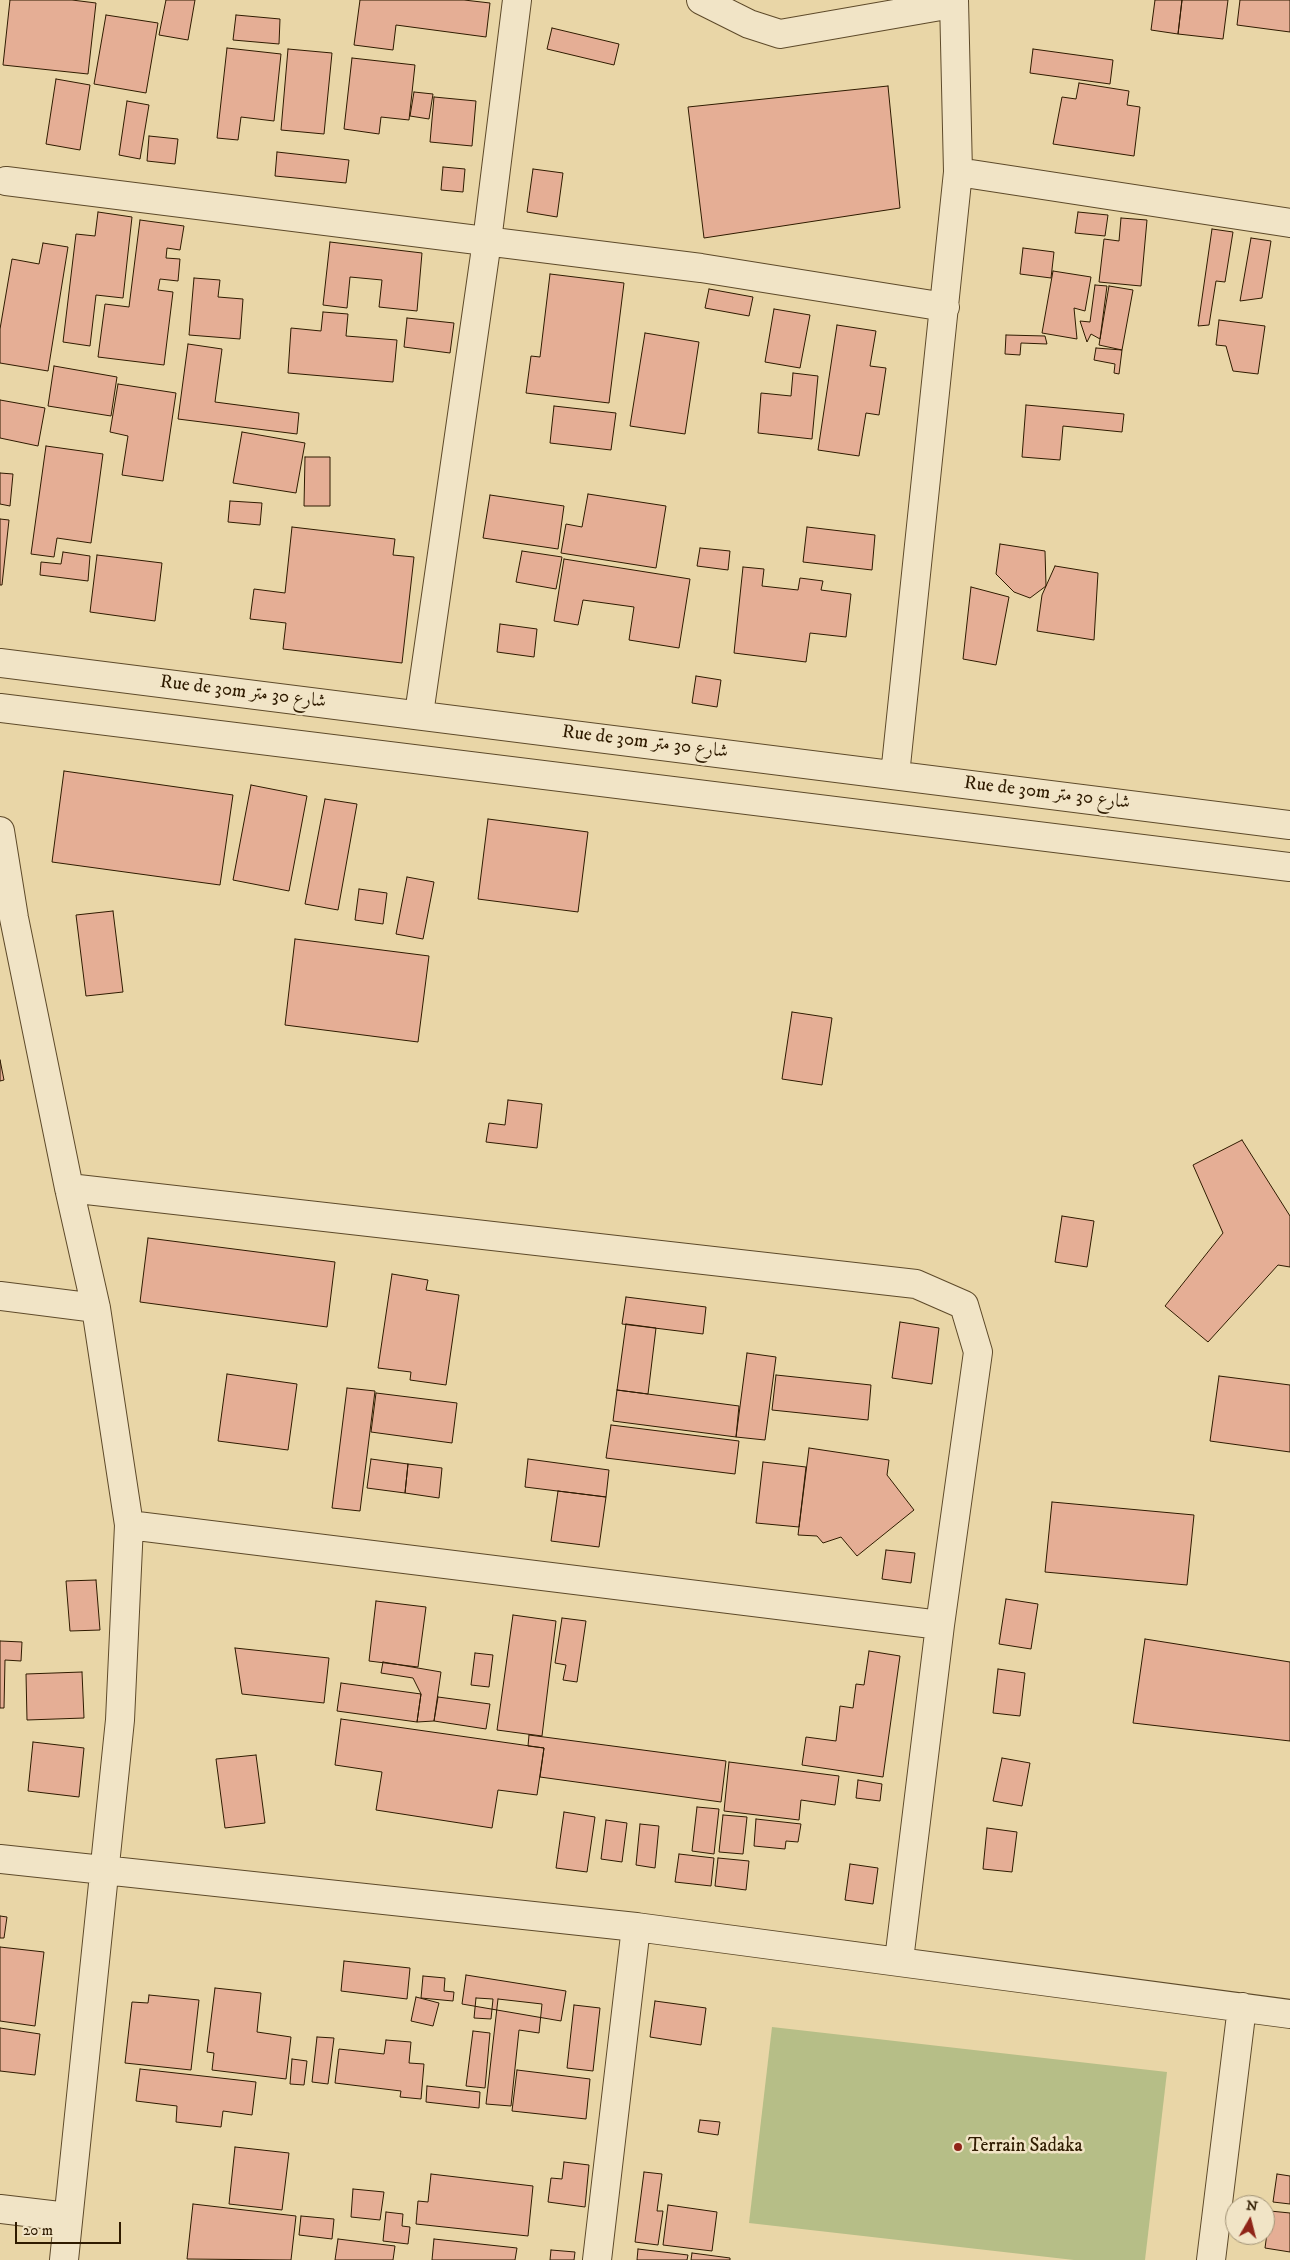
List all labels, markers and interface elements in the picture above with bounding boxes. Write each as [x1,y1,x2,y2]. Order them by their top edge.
street label: Rue de 30m شارع 30 متر [159,672,327,714]
street label: Rue de 30m شارع 30 متر [561,722,729,764]
street label: Rue de 30m شارع 30 متر [963,773,1131,815]
place label: Terrain Sadaka [968,2136,1083,2158]
marker: Terrain Sadaka [952,2141,964,2153]
north arrow [1225,2195,1275,2245]
text: N [1245,2196,1259,2216]
scale bar [18,2212,124,2244]
text: 20 m [23,2221,53,2240]

